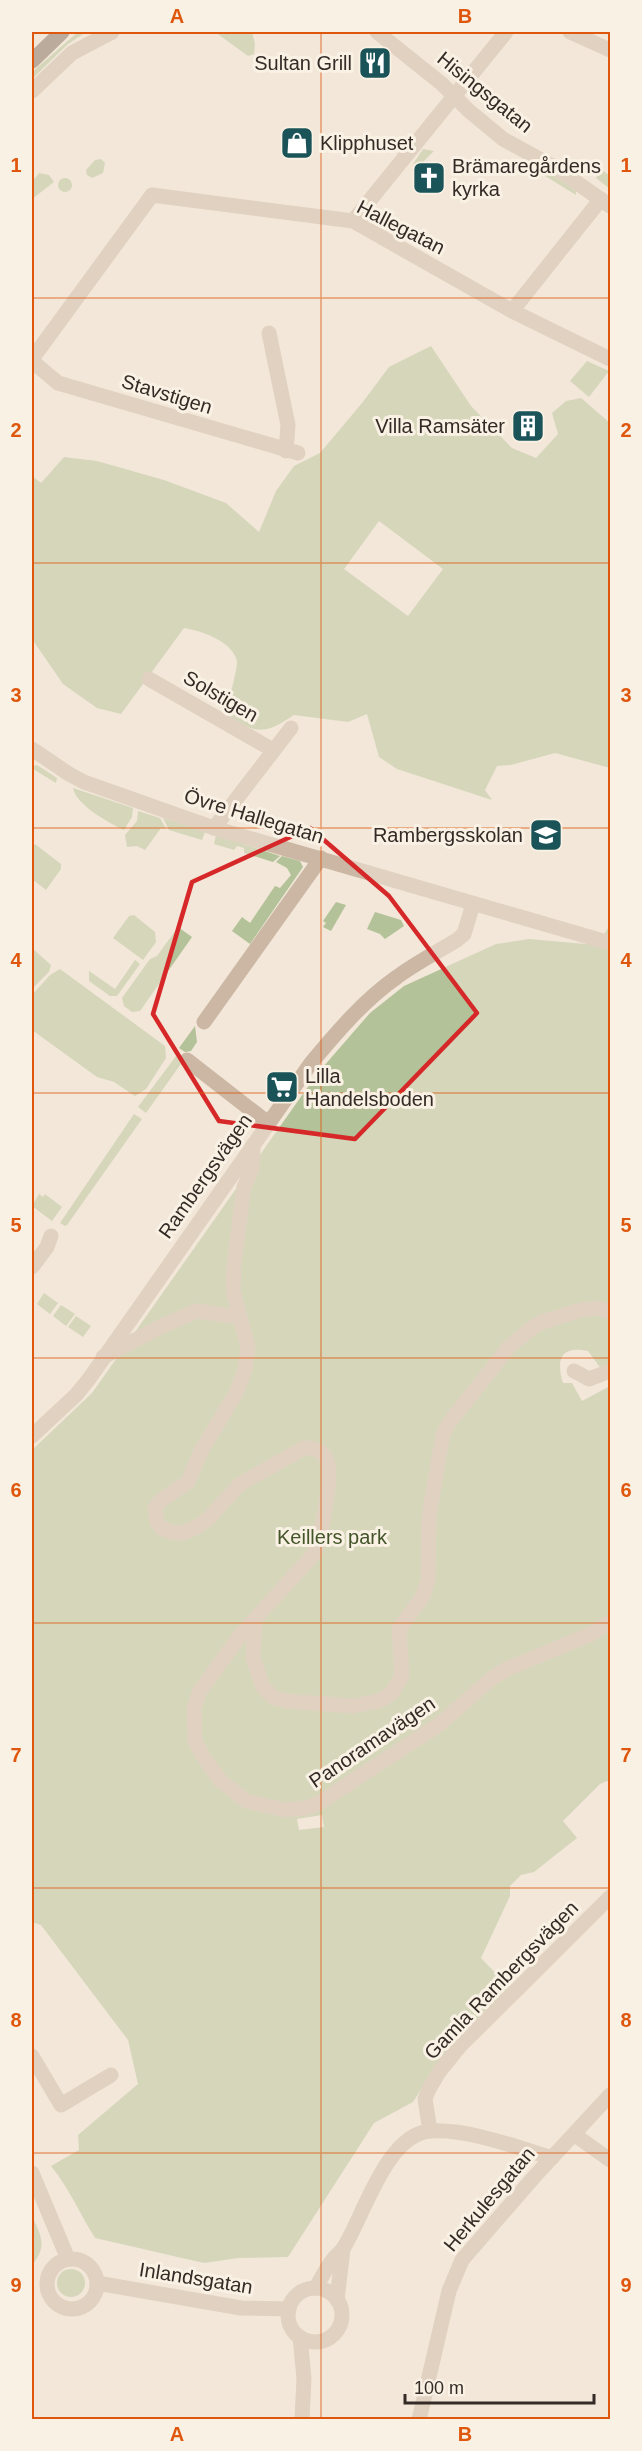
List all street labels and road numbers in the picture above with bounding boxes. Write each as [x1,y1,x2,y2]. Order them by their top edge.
street label: Hisingsgatan [433,47,537,137]
street label: Hallegatan [353,195,449,259]
street label: Stavstigen [119,370,215,418]
street label: Solstigen [180,666,262,726]
street label: Övre Hallegatan [182,784,326,848]
street label: Rambergsvägen [154,1110,256,1242]
street label: Panoramavägen [305,1692,439,1792]
street label: Gamla Rambergsvägen [420,1896,582,2064]
street label: Herkulesgatan [439,2143,539,2255]
street label: Inlandsgatan [138,2258,254,2298]

